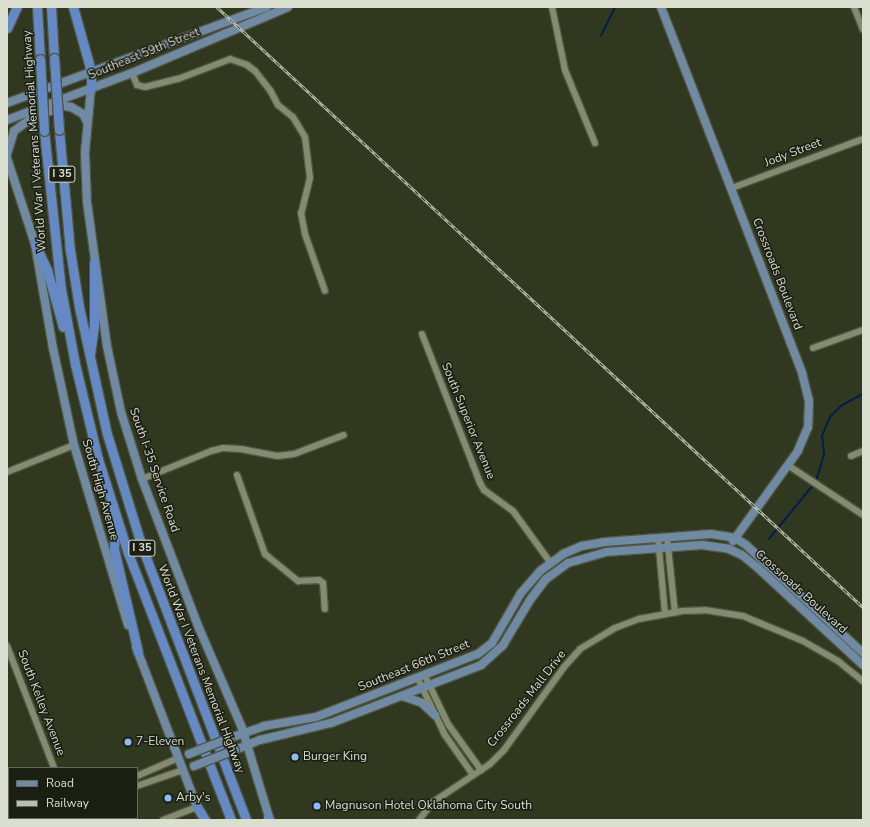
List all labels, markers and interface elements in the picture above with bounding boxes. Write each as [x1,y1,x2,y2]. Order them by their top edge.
street label: Southeast 59th Street [86,25,202,83]
street label: World War I Veterans Memorial Highway [20,30,50,252]
street label: Jody Street [763,136,823,170]
road number: I 35 [48,165,76,183]
street label: Crossroads Boulevard [749,216,805,332]
street label: South Superior Avenue [438,361,498,481]
street label: South I-35 Service Road [126,406,182,534]
street label: South High Avenue [79,438,121,542]
road number: I 35 [128,539,156,557]
street label: Crossroads Boulevard [752,547,850,637]
street label: World War I Veterans Memorial Highway [154,563,248,775]
street label: Southeast 66th Street [356,637,472,695]
street label: South Kelley Avenue [14,648,68,758]
street label: Crossroads Mall Drive [485,648,569,750]
place label: 7-Eleven [136,735,184,749]
marker: 7-Eleven [123,737,133,747]
place label: Burger King [303,750,367,764]
marker: Burger King [290,752,300,762]
legend [8,767,138,819]
text: Road [46,775,74,791]
place label: Arby's [176,791,211,805]
marker: Arby's [163,793,173,803]
text: Railway [46,795,89,811]
place label: Magnuson Hotel Oklahoma City South [325,799,532,813]
marker: Magnuson Hotel Oklahoma City South [312,801,322,811]

